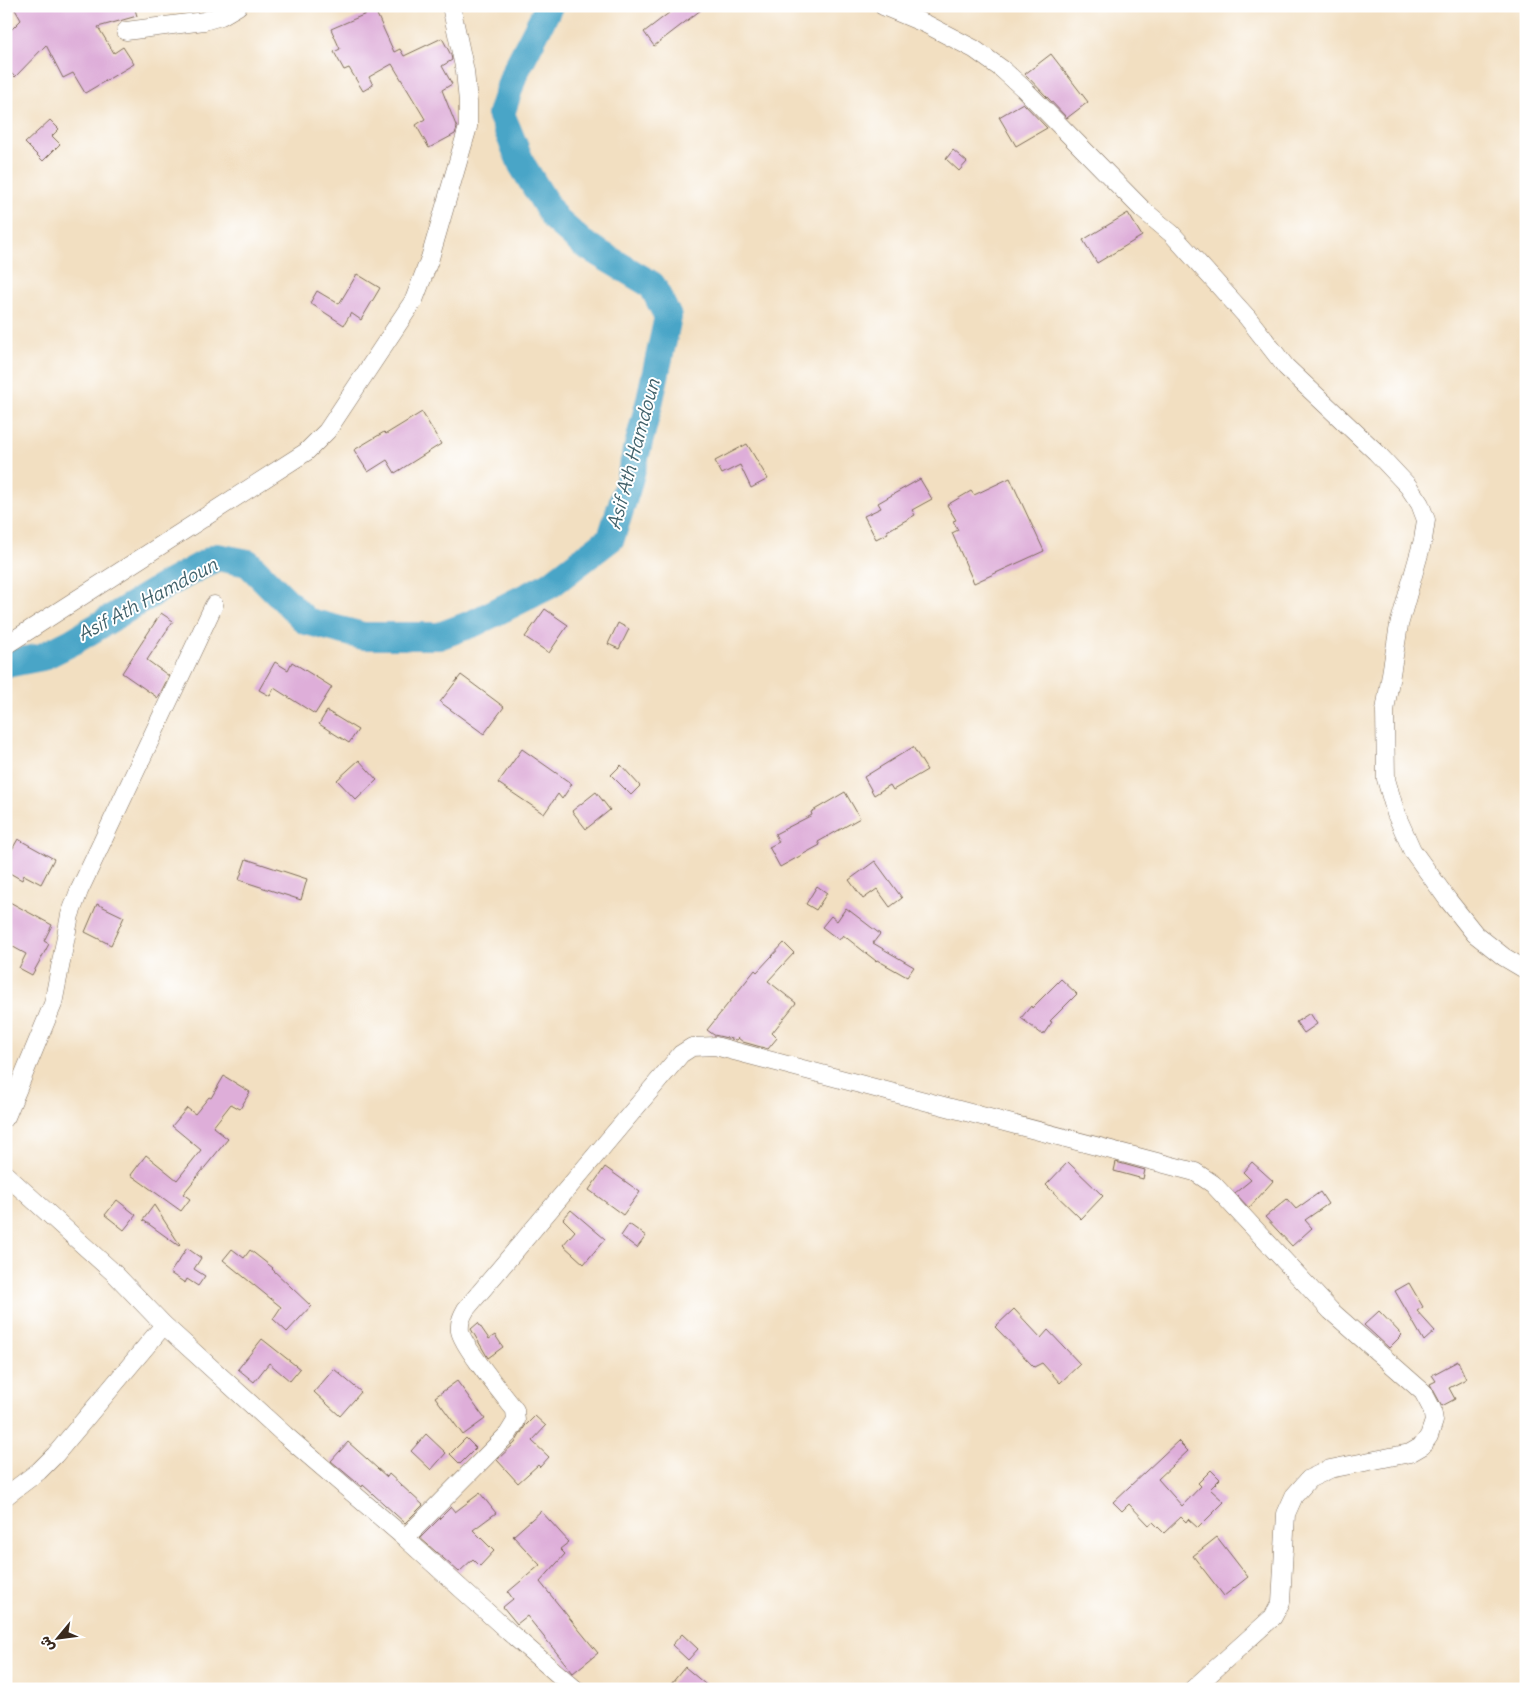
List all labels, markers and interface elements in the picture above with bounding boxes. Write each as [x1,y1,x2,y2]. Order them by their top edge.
water label: Asif Ath Hamdoun [601,375,665,532]
water label: Asif Ath Hamdoun [73,552,222,646]
north arrow [32,1612,82,1662]
text: ش [35,1633,58,1655]

